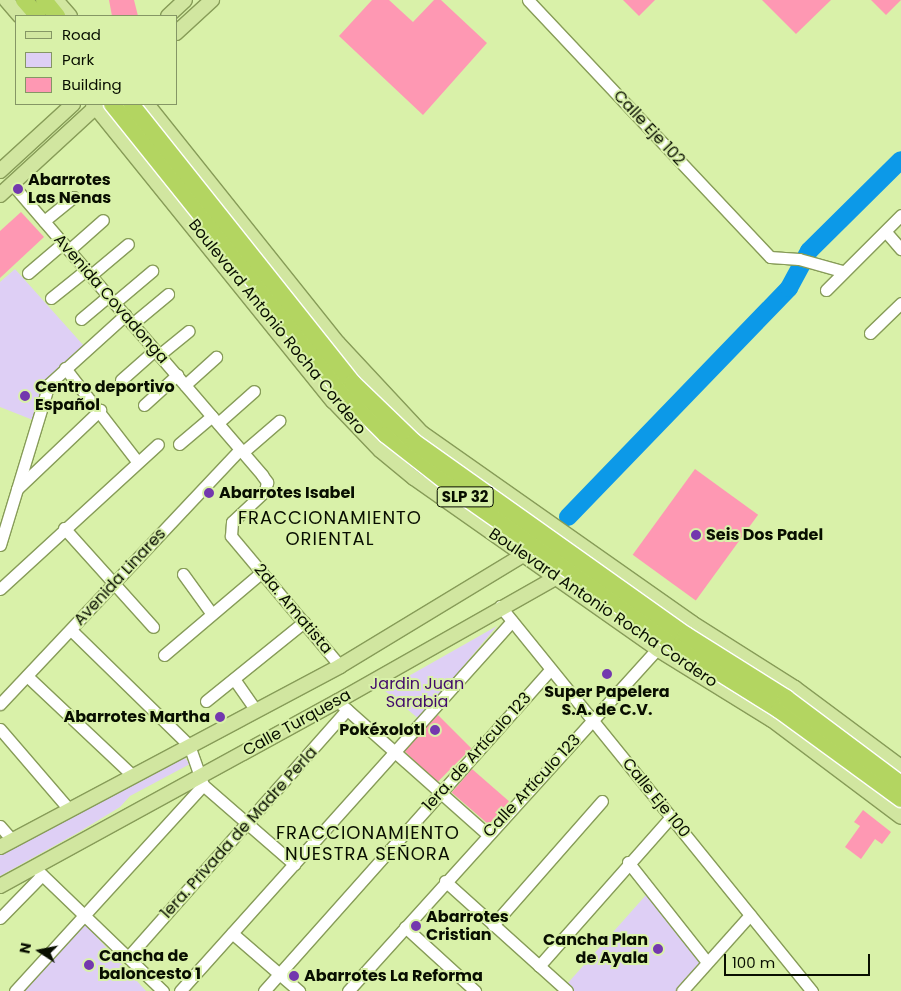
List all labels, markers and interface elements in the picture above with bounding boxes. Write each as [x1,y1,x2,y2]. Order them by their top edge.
legend [15,15,178,105]
text: Road [62,24,101,45]
text: Park [62,49,94,70]
text: Building [62,74,122,95]
street label: Calle Eje 102 [609,86,689,170]
place label: Abarrotes Las Nenas [28,170,111,208]
marker: Abarrotes Las Nenas [12,183,24,195]
street label: Boulevard Antonio Rocha Cordero [184,216,370,438]
street label: Avenida Covadonga [50,230,172,368]
place label: Centro deportivo Español [35,377,175,415]
marker: Centro deportivo Español [19,390,31,402]
place label: Abarrotes Isabel [219,483,355,503]
road number: SLP 32 [436,484,494,510]
marker: Abarrotes Isabel [203,487,215,499]
district label: FRACCIONAMIENTO ORIENTAL [236,508,424,550]
street label: Avenida Linares [70,524,170,630]
street label: Boulevard Antonio Rocha Cordero [485,524,721,692]
place label: Seis Dos Padel [706,525,823,545]
marker: Seis Dos Padel [690,529,702,541]
street label: 2da. Amatista [250,560,336,658]
marker: Super Papelera S.A. de C.V. [601,668,613,680]
park label: Jardin Juan Sarabia [370,674,464,712]
place label: Super Papelera S.A. de C.V. [544,682,670,720]
street label: Calle Turquesa [240,685,354,761]
street label: 1era. de Artículo 123 [419,689,535,815]
place label: Abarrotes Martha [63,707,210,727]
marker: Abarrotes Martha [214,711,226,723]
place label: Pokéxolotl [339,720,425,740]
marker: Pokéxolotl [429,724,441,736]
street label: Calle Artículo 123 [479,730,585,842]
street label: 1era. Privada de Madre Perla [157,743,321,923]
street label: Calle Eje 100 [618,754,694,842]
district label: FRACCIONAMIENTO NUESTRA SEÑORA [274,823,462,866]
place label: Abarrotes Cristian [426,907,509,945]
marker: Abarrotes Cristian [410,920,422,932]
north arrow [15,926,65,976]
place label: Cancha Plan de Ayala [543,930,648,968]
text: N [14,941,36,955]
marker: Cancha Plan de Ayala [652,943,664,955]
scale bar [726,944,872,976]
place label: Cancha de baloncesto 1 [99,946,201,984]
text: 100 m [732,952,775,973]
marker: Cancha de baloncesto 1 [83,959,95,971]
place label: Abarrotes La Reforma [304,966,483,986]
marker: Abarrotes La Reforma [288,970,300,982]

